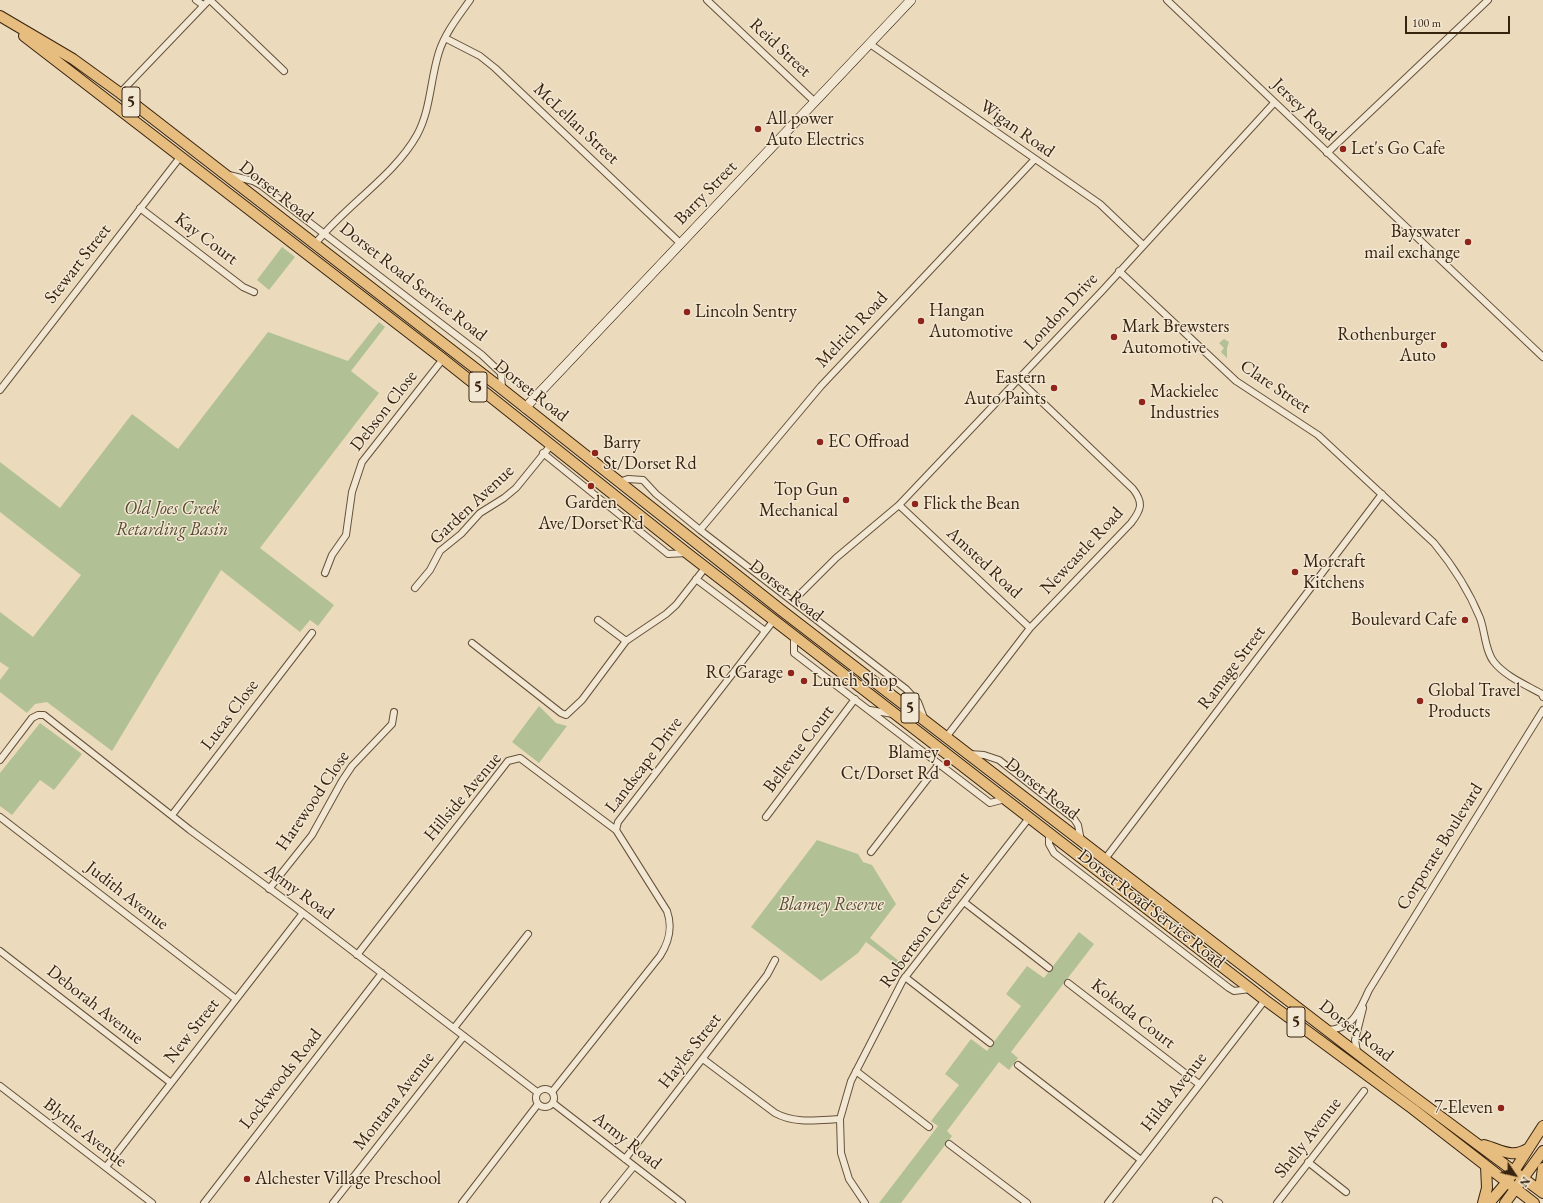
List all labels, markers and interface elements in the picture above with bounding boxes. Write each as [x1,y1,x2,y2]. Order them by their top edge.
scale bar [1407,8,1512,34]
street label: Reid Street [745,14,815,82]
text: 100 m [1412,15,1441,31]
street label: Jersey Road [1267,74,1341,146]
street label: McLellan Street [529,79,623,169]
road number: 5 [122,87,140,117]
street label: Wigan Road [975,95,1059,163]
place label: All power Auto Electrics [766,108,864,150]
marker: All power Auto Electrics [753,124,763,134]
place label: Let's Go Cafe [1351,138,1445,160]
marker: Let's Go Cafe [1338,144,1348,154]
street label: Dorset Road [235,156,317,228]
street label: Barry Street [670,156,742,230]
street label: Kay Court [170,208,242,270]
street label: Dorset Road Service Road [335,218,491,346]
street label: Stewart Street [40,220,116,308]
place label: Bayswater mail exchange [1364,221,1460,264]
marker: Bayswater mail exchange [1463,237,1473,247]
street label: London Drive [1020,269,1102,355]
street label: Melrich Road [812,288,892,372]
place label: Hangan Automotive [929,300,1013,342]
place label: Lincoln Sentry [695,301,797,323]
marker: Lincoln Sentry [682,307,692,317]
marker: Hangan Automotive [916,316,926,326]
place label: Mark Brewsters Automotive [1122,316,1229,358]
place label: Rothenburger Auto [1337,324,1436,366]
marker: Mark Brewsters Automotive [1109,332,1119,342]
marker: Rothenburger Auto [1439,340,1449,350]
street label: Dorset Road [490,355,572,427]
street label: Clare Street [1236,356,1314,418]
street label: Debson Close [346,366,422,456]
place label: Eastern Auto Paints [964,367,1046,410]
road number: 5 [469,372,487,402]
place label: Mackielec Industries [1150,381,1219,424]
marker: Eastern Auto Paints [1049,383,1059,393]
marker: Mackielec Industries [1137,397,1147,407]
place label: EC Offroad [828,431,909,453]
place label: Barry St/Dorset Rd [603,432,697,474]
marker: EC Offroad [815,437,825,447]
marker: Barry St/Dorset Rd [590,448,600,458]
street label: Garden Avenue [425,461,519,549]
place label: Top Gun Mechanical [759,479,838,522]
marker: Garden Ave/Dorset Rd [586,481,596,491]
place label: Garden Ave/Dorset Rd [538,492,644,534]
place label: Flick the Bean [923,493,1020,515]
marker: Top Gun Mechanical [841,495,851,505]
park label: Old Joes Creek Retarding Basin [116,498,228,540]
marker: Flick the Bean [910,499,920,509]
street label: Newcastle Road [1036,503,1128,599]
street label: Amsted Road [942,523,1026,603]
place label: Morcraft Kitchens [1303,551,1365,594]
street label: Dorset Road [745,555,827,627]
marker: Morcraft Kitchens [1290,567,1300,577]
place label: Boulevard Cafe [1351,609,1457,631]
marker: Boulevard Cafe [1460,615,1470,625]
street label: Ramage Street [1194,622,1270,714]
place label: RC Garage [705,662,783,684]
marker: RC Garage [786,668,796,678]
place label: Lunch Shop [812,670,898,692]
street label: Lucas Close [197,676,263,754]
marker: Lunch Shop [799,676,809,686]
place label: Global Travel Products [1428,680,1520,722]
road number: 5 [901,693,919,723]
marker: Global Travel Products [1415,696,1425,706]
street label: Bellevue Court [759,701,839,797]
street label: Landscape Drive [601,713,687,817]
place label: Blamey Ct/Dorset Rd [841,742,939,784]
street label: Harewood Close [272,747,354,855]
street label: Hillside Avenue [420,748,506,846]
street label: Dorset Road [1001,753,1083,825]
marker: Blamey Ct/Dorset Rd [942,758,952,768]
street label: Corporate Boulevard [1392,780,1488,914]
street label: Dorset Road Service Road [1073,845,1229,973]
street label: Judith Avenue [81,857,173,935]
street label: Army Road [260,859,338,925]
street label: Robertson Crescent [876,868,974,992]
park label: Blamey Reserve [778,894,884,916]
street label: Deborah Avenue [42,961,148,1049]
street label: Kokoda Court [1087,974,1179,1054]
street label: New Street [160,994,224,1068]
street label: Dorset Road [1315,995,1397,1067]
road number: 5 [1287,1007,1305,1037]
street label: Hayles Street [654,1009,726,1093]
street label: Lockwoods Road [235,1025,327,1133]
street label: Montana Avenue [349,1047,439,1155]
street label: Hilda Avenue [1136,1048,1212,1136]
street label: Shelly Avenue [1270,1093,1346,1183]
street label: Blythe Avenue [39,1094,131,1172]
place label: 7-Eleven [1434,1097,1493,1119]
marker: 7-Eleven [1496,1103,1506,1113]
street label: Army Road [588,1108,666,1174]
north arrow [1495,1155,1535,1195]
place label: Alchester Village Preschool [255,1168,441,1190]
marker: Alchester Village Preschool [242,1174,252,1184]
text: N [1517,1174,1533,1190]

